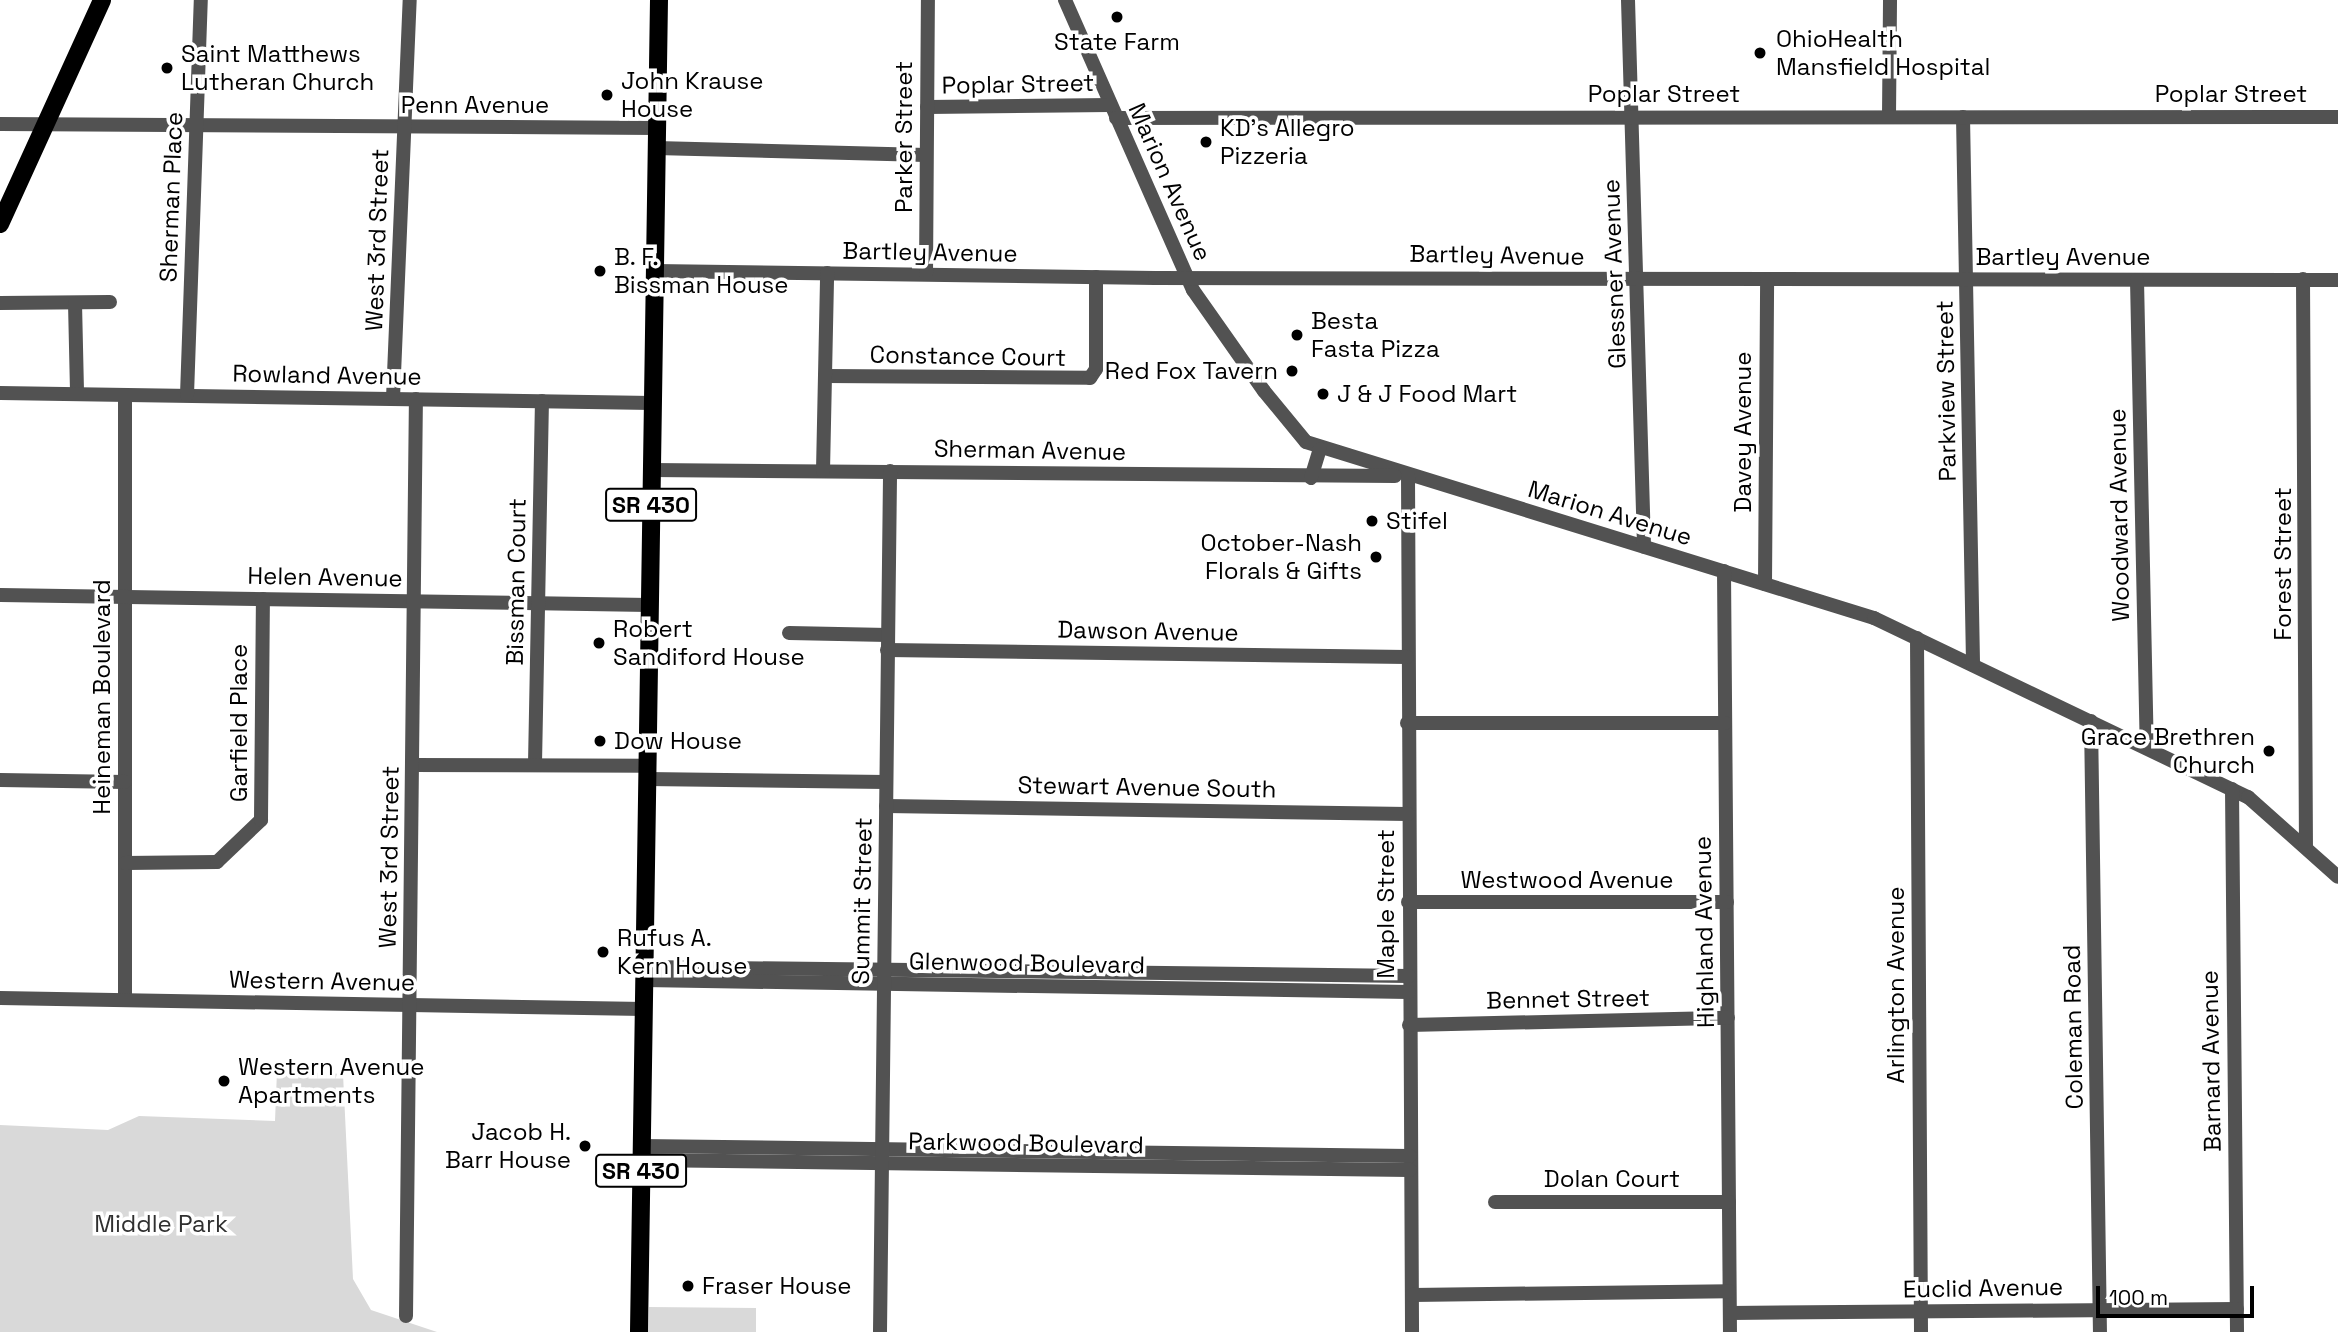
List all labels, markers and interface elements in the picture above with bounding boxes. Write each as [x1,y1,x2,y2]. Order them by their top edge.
marker: State Farm [1109,9,1125,25]
place label: OhioHealth Mansfield Hospital [1776,25,1990,81]
place label: State Farm [1054,28,1180,56]
place label: Saint Matthews Lutheran Church [181,40,374,96]
marker: OhioHealth Mansfield Hospital [1750,43,1770,63]
marker: Saint Matthews Lutheran Church [159,60,175,76]
street label: Parker Street [890,61,918,213]
place label: John Krause House [621,67,763,123]
street label: Poplar Street [941,68,1095,100]
street label: Poplar Street [1588,80,1740,108]
street label: Poplar Street [2155,80,2307,108]
marker: John Krause House [599,87,615,103]
street label: Penn Avenue [401,91,549,119]
street label: Marion Avenue [1122,99,1218,265]
street label: Sherman Place [154,111,188,283]
place label: KD's Allegro Pizzeria [1220,114,1355,170]
marker: KD's Allegro Pizzeria [1198,134,1214,150]
street label: West 3rd Street [359,148,395,332]
street label: Glessner Avenue [1596,178,1632,370]
street label: Bartley Avenue [842,236,1018,268]
street label: Bartley Avenue [1409,239,1585,271]
place label: B. F. Bissman House [614,243,788,299]
street label: Bartley Avenue [1975,243,2151,271]
marker: B. F. Bissman House [592,263,608,279]
street label: Parkview Street [1930,300,1962,482]
place label: Besta Fasta Pizza [1311,307,1440,363]
marker: Besta Fasta Pizza [1289,327,1305,343]
street label: Constance Court [869,340,1067,372]
street label: Davey Avenue [1729,351,1757,513]
place label: Red Fox Tavern [1104,357,1278,385]
street label: Rowland Avenue [232,359,422,391]
marker: Red Fox Tavern [1284,363,1300,379]
place label: J & J Food Mart [1337,380,1517,408]
marker: J & J Food Mart [1315,386,1331,402]
street label: Woodward Avenue [2103,408,2135,622]
street label: Sherman Avenue [933,434,1127,466]
street label: Marion Avenue [1525,474,1695,552]
road number: SR 430 [604,485,698,524]
street label: Forest Street [2269,487,2297,641]
street label: Bissman Court [500,498,532,666]
place label: Stifel [1386,507,1448,535]
marker: Stifel [1364,513,1380,529]
place label: October-Nash Florals & Gifts [1200,529,1362,585]
marker: October-Nash Florals & Gifts [1368,549,1384,565]
street label: Helen Avenue [247,561,403,593]
street label: Heineman Boulevard [88,579,116,815]
place label: Robert Sandiford House [613,615,805,671]
street label: Dawson Avenue [1057,615,1239,647]
marker: Robert Sandiford House [591,635,607,651]
street label: Garfield Place [225,644,253,802]
place label: Grace Brethren Church [2081,723,2255,779]
place label: Dow House [614,727,742,755]
marker: Dow House [592,733,608,749]
marker: Grace Brethren Church [2261,743,2277,759]
street label: West 3rd Street [373,765,405,949]
street label: Stewart Avenue South [1017,770,1277,804]
street label: Summit Street [846,817,878,985]
street label: Maple Street [1372,829,1400,979]
street label: Highland Avenue [1688,836,1720,1028]
street label: Westwood Avenue [1460,866,1674,894]
street label: Arlington Avenue [1882,886,1910,1084]
place label: Rufus A. Kern House [617,924,747,980]
marker: Rufus A. Kern House [595,944,611,960]
street label: Coleman Road [2057,944,2089,1110]
street label: Glenwood Boulevard [909,947,1145,979]
street label: Western Avenue [228,965,416,997]
street label: Barnard Avenue [2195,970,2227,1152]
street label: Bennet Street [1486,983,1650,1015]
place label: Western Avenue Apartments [238,1053,425,1109]
marker: Western Avenue Apartments [216,1073,232,1089]
place label: Jacob H. Barr House [445,1118,571,1174]
street label: Parkwood Boulevard [908,1127,1144,1159]
marker: Jacob H. Barr House [577,1138,593,1154]
road number: SR 430 [594,1152,688,1190]
street label: Dolan Court [1544,1165,1680,1193]
park label: Middle Park [94,1210,228,1238]
place label: Fraser House [702,1272,851,1300]
street label: Euclid Avenue [1902,1272,2064,1304]
scale bar [2100,1272,2258,1316]
marker: Fraser House [680,1278,696,1294]
text: 100 m [2109,1284,2168,1311]

